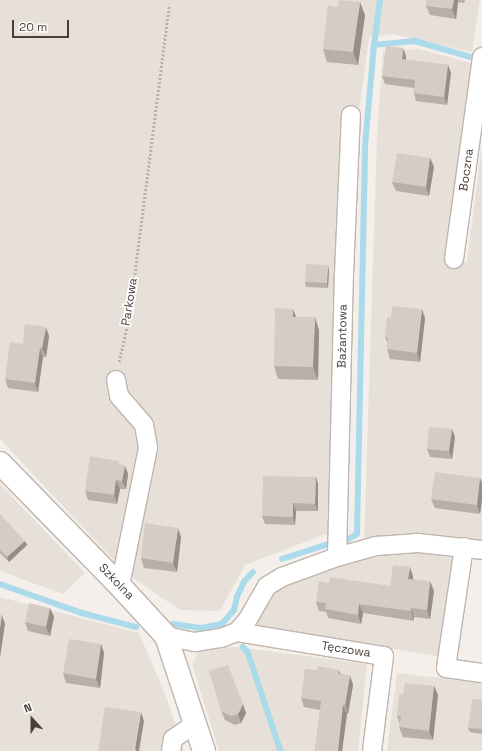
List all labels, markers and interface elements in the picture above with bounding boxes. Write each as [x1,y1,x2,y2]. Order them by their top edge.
scale bar [14,12,71,38]
text: 20 m [19,19,47,35]
street label: Boczna [457,148,477,192]
street label: Parkowa [119,277,141,327]
street label: Bażantowa [335,304,351,368]
street label: Szkolna [95,561,137,603]
street label: Tęczowa [320,639,372,661]
north arrow [12,699,52,739]
text: N [22,700,34,716]

